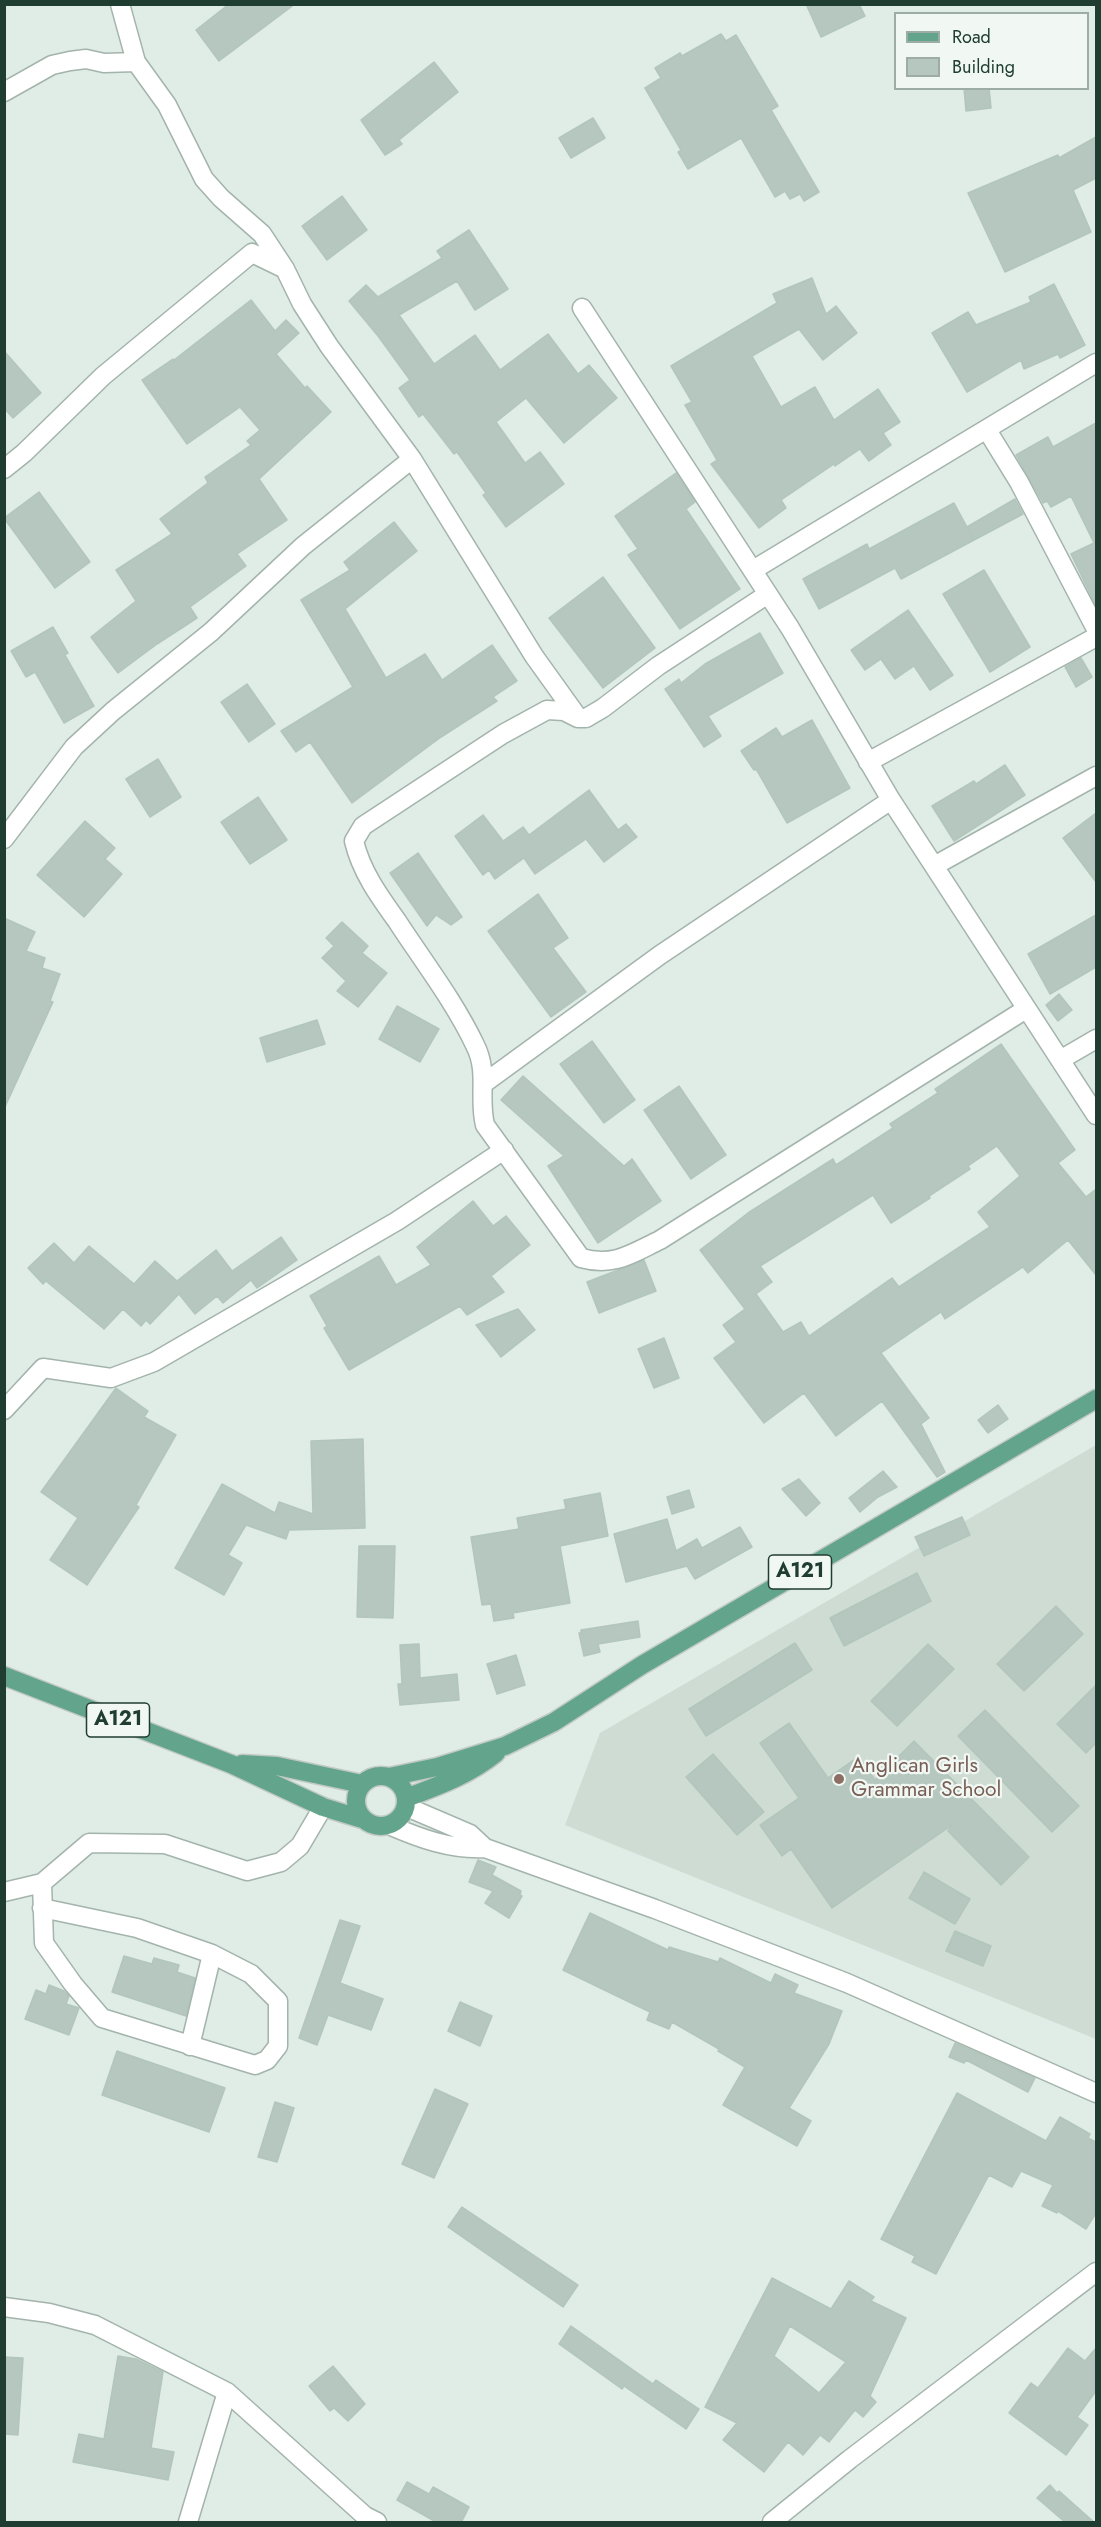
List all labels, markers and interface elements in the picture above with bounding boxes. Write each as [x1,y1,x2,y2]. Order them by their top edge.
legend [894,12,1089,90]
text: Road [952,24,991,50]
text: Building [952,54,1015,80]
road number: A121 [768,1555,832,1589]
road number: A121 [86,1703,150,1737]
place label: Anglican Girls Grammar School [851,1754,1001,1804]
marker: Anglican Girls Grammar School [832,1772,846,1786]

